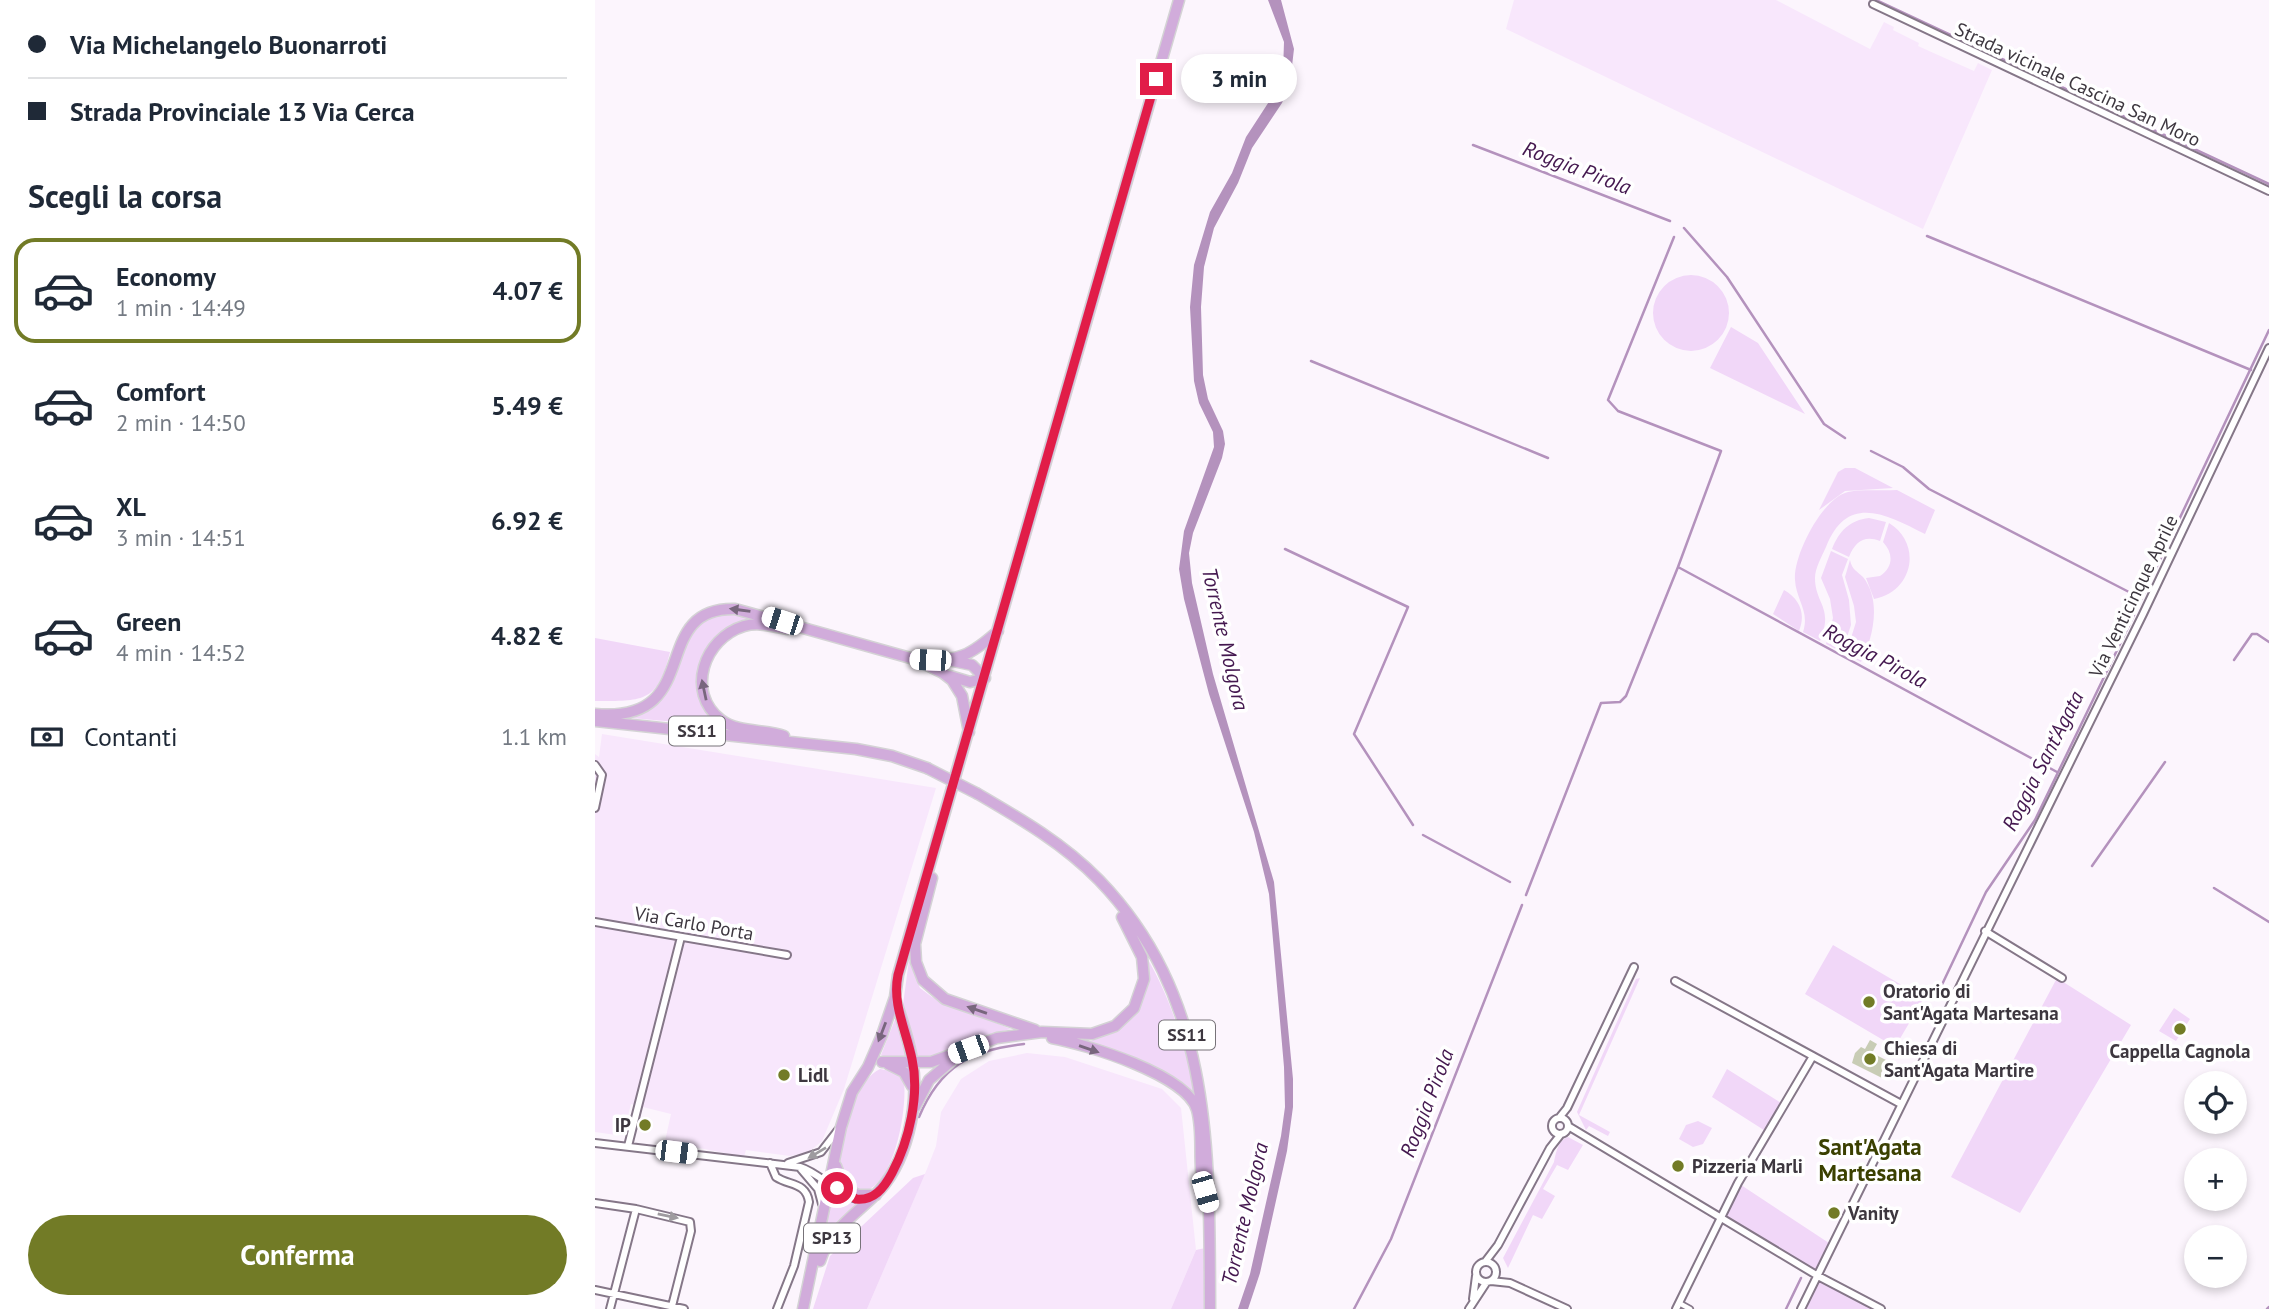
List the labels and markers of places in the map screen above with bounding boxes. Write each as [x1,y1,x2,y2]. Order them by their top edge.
place label: Oratorio di Sant'Agata Martesana [1883,979,2059,1025]
marker: Oratorio di Sant'Agata Martesana [1861,994,1877,1010]
marker: Cappella Cagnola [2172,1021,2188,1037]
place label: Chiesa di Sant'Agata Martire [1884,1036,2034,1082]
place label: Cappella Cagnola [2110,1039,2250,1063]
marker: Chiesa di Sant'Agata Martire [1862,1051,1878,1067]
place label: Lidl [798,1063,829,1087]
marker: Lidl [776,1067,792,1083]
place label: IP [615,1113,631,1137]
marker: IP [637,1117,653,1133]
place label: Pizzeria Marli [1692,1154,1803,1178]
marker: Pizzeria Marli [1670,1158,1686,1174]
place label: Vanity [1847,1201,1899,1225]
marker: Vanity [1826,1205,1842,1221]

